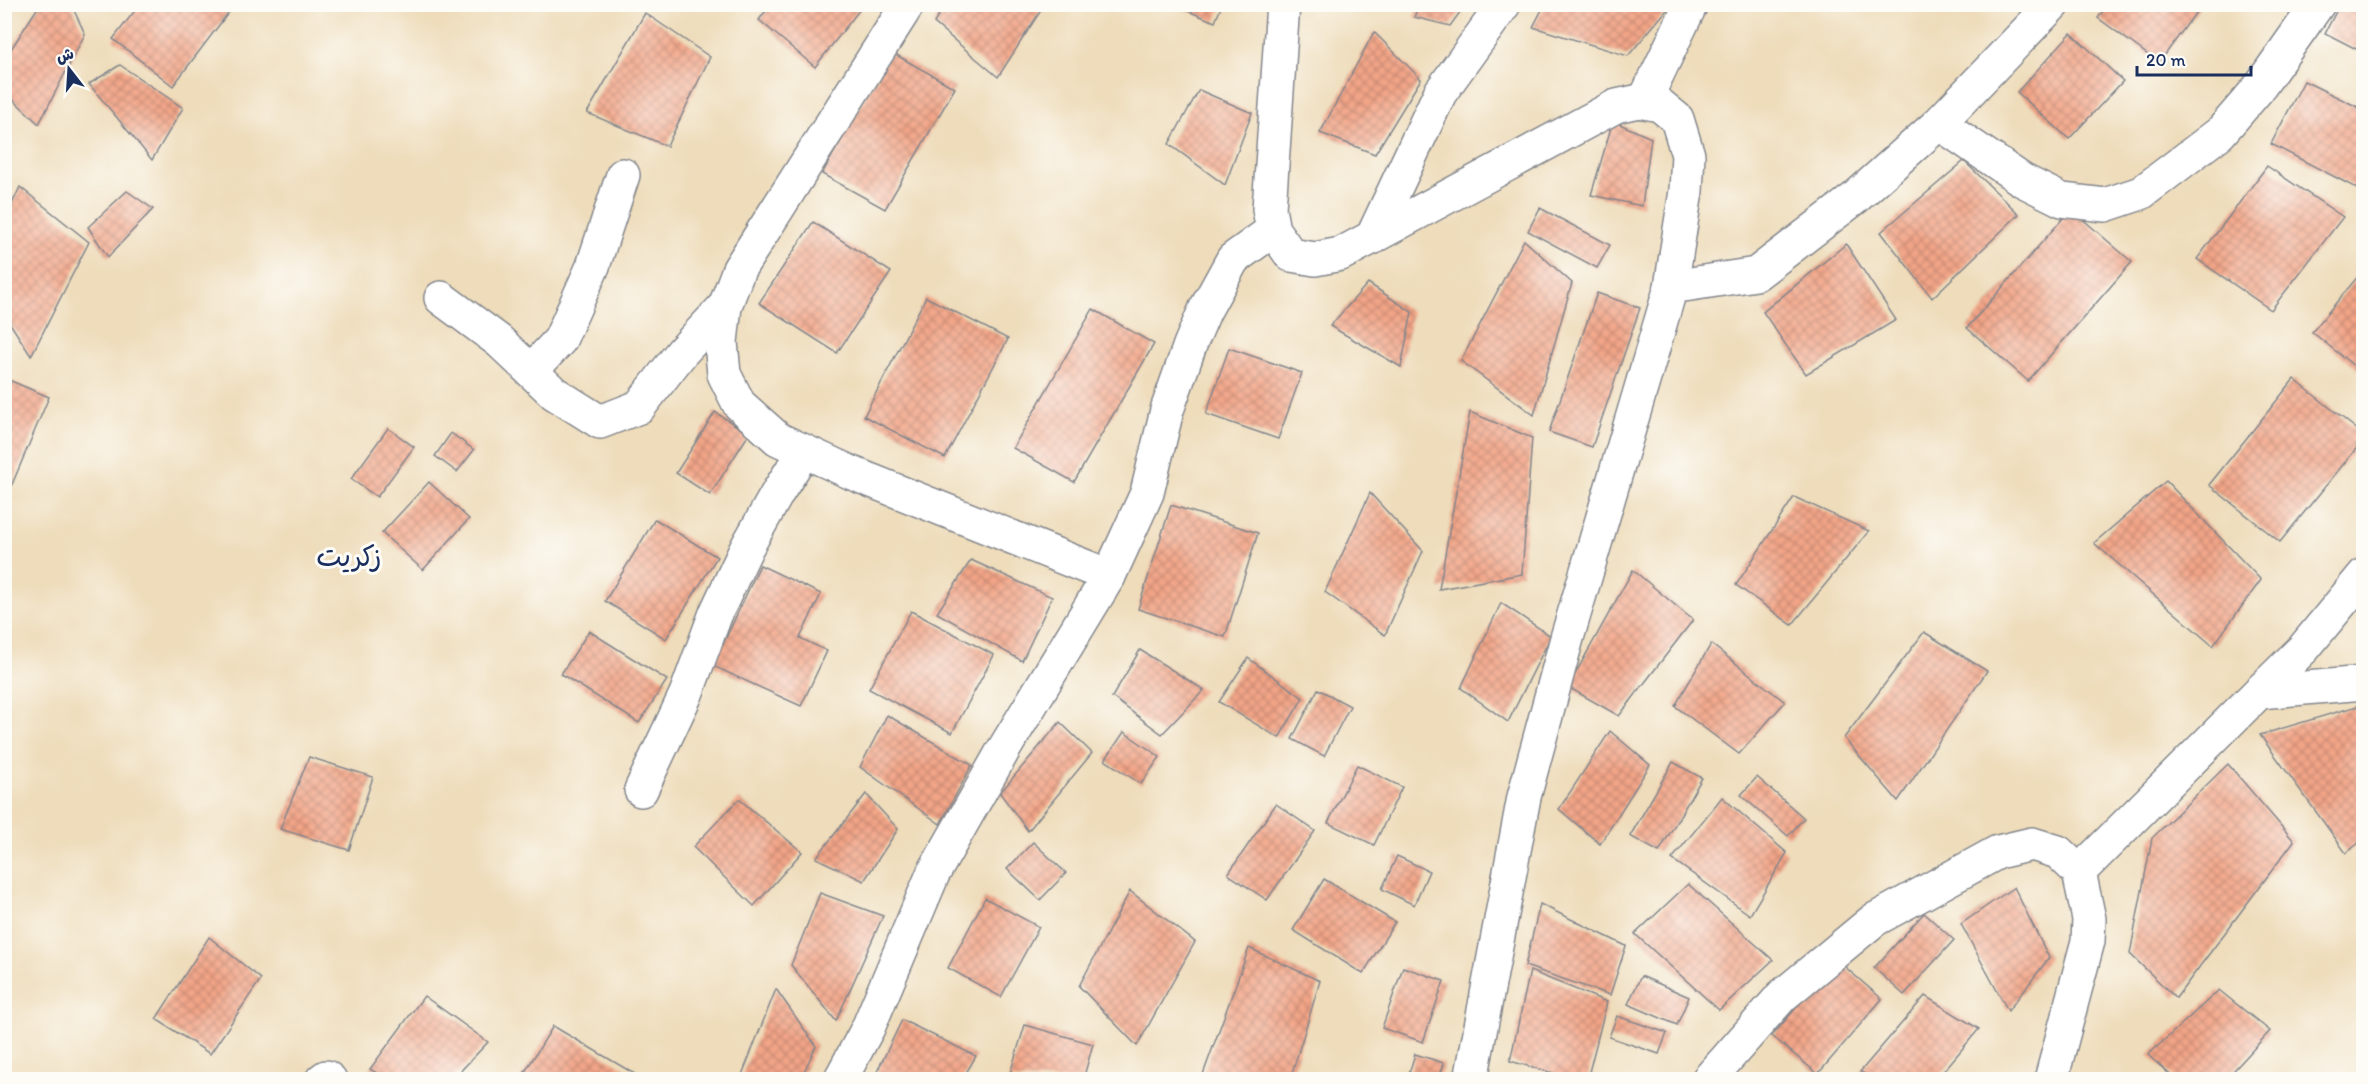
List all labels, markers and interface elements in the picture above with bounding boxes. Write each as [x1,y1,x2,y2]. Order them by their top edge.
north arrow [39,39,99,99]
scale bar [2137,39,2251,77]
text: ش [54,43,76,67]
text: 20 m [2146,49,2186,71]
district label: زكريت [316,539,382,573]

